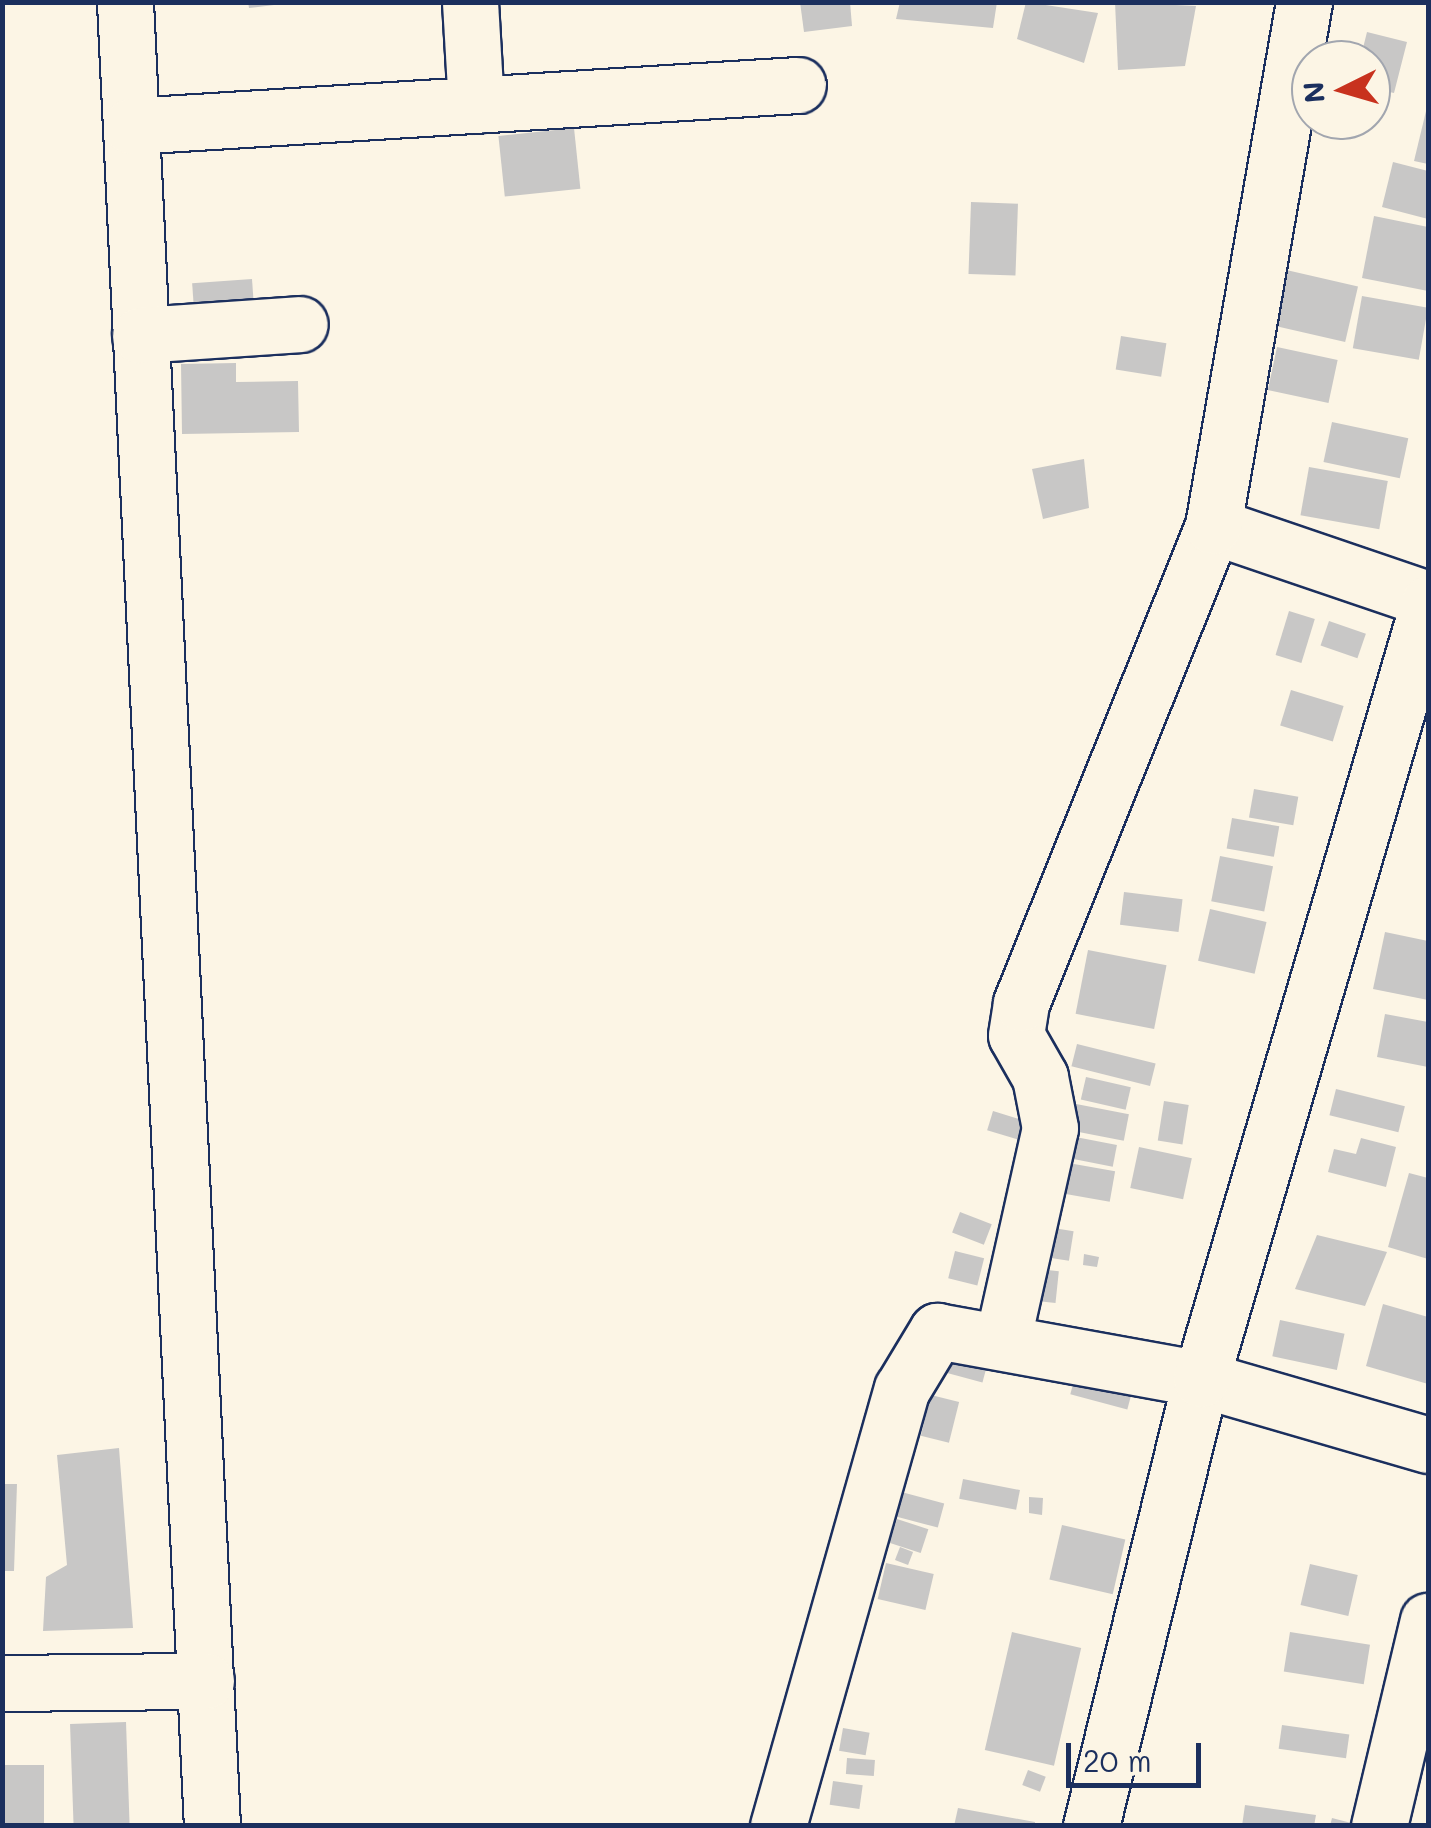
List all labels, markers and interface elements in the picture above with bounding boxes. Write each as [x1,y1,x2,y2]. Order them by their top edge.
north arrow [1291,40,1391,140]
text: N [1294,80,1332,105]
scale bar [1071,1723,1206,1785]
text: 20 m [1083,1740,1152,1780]

